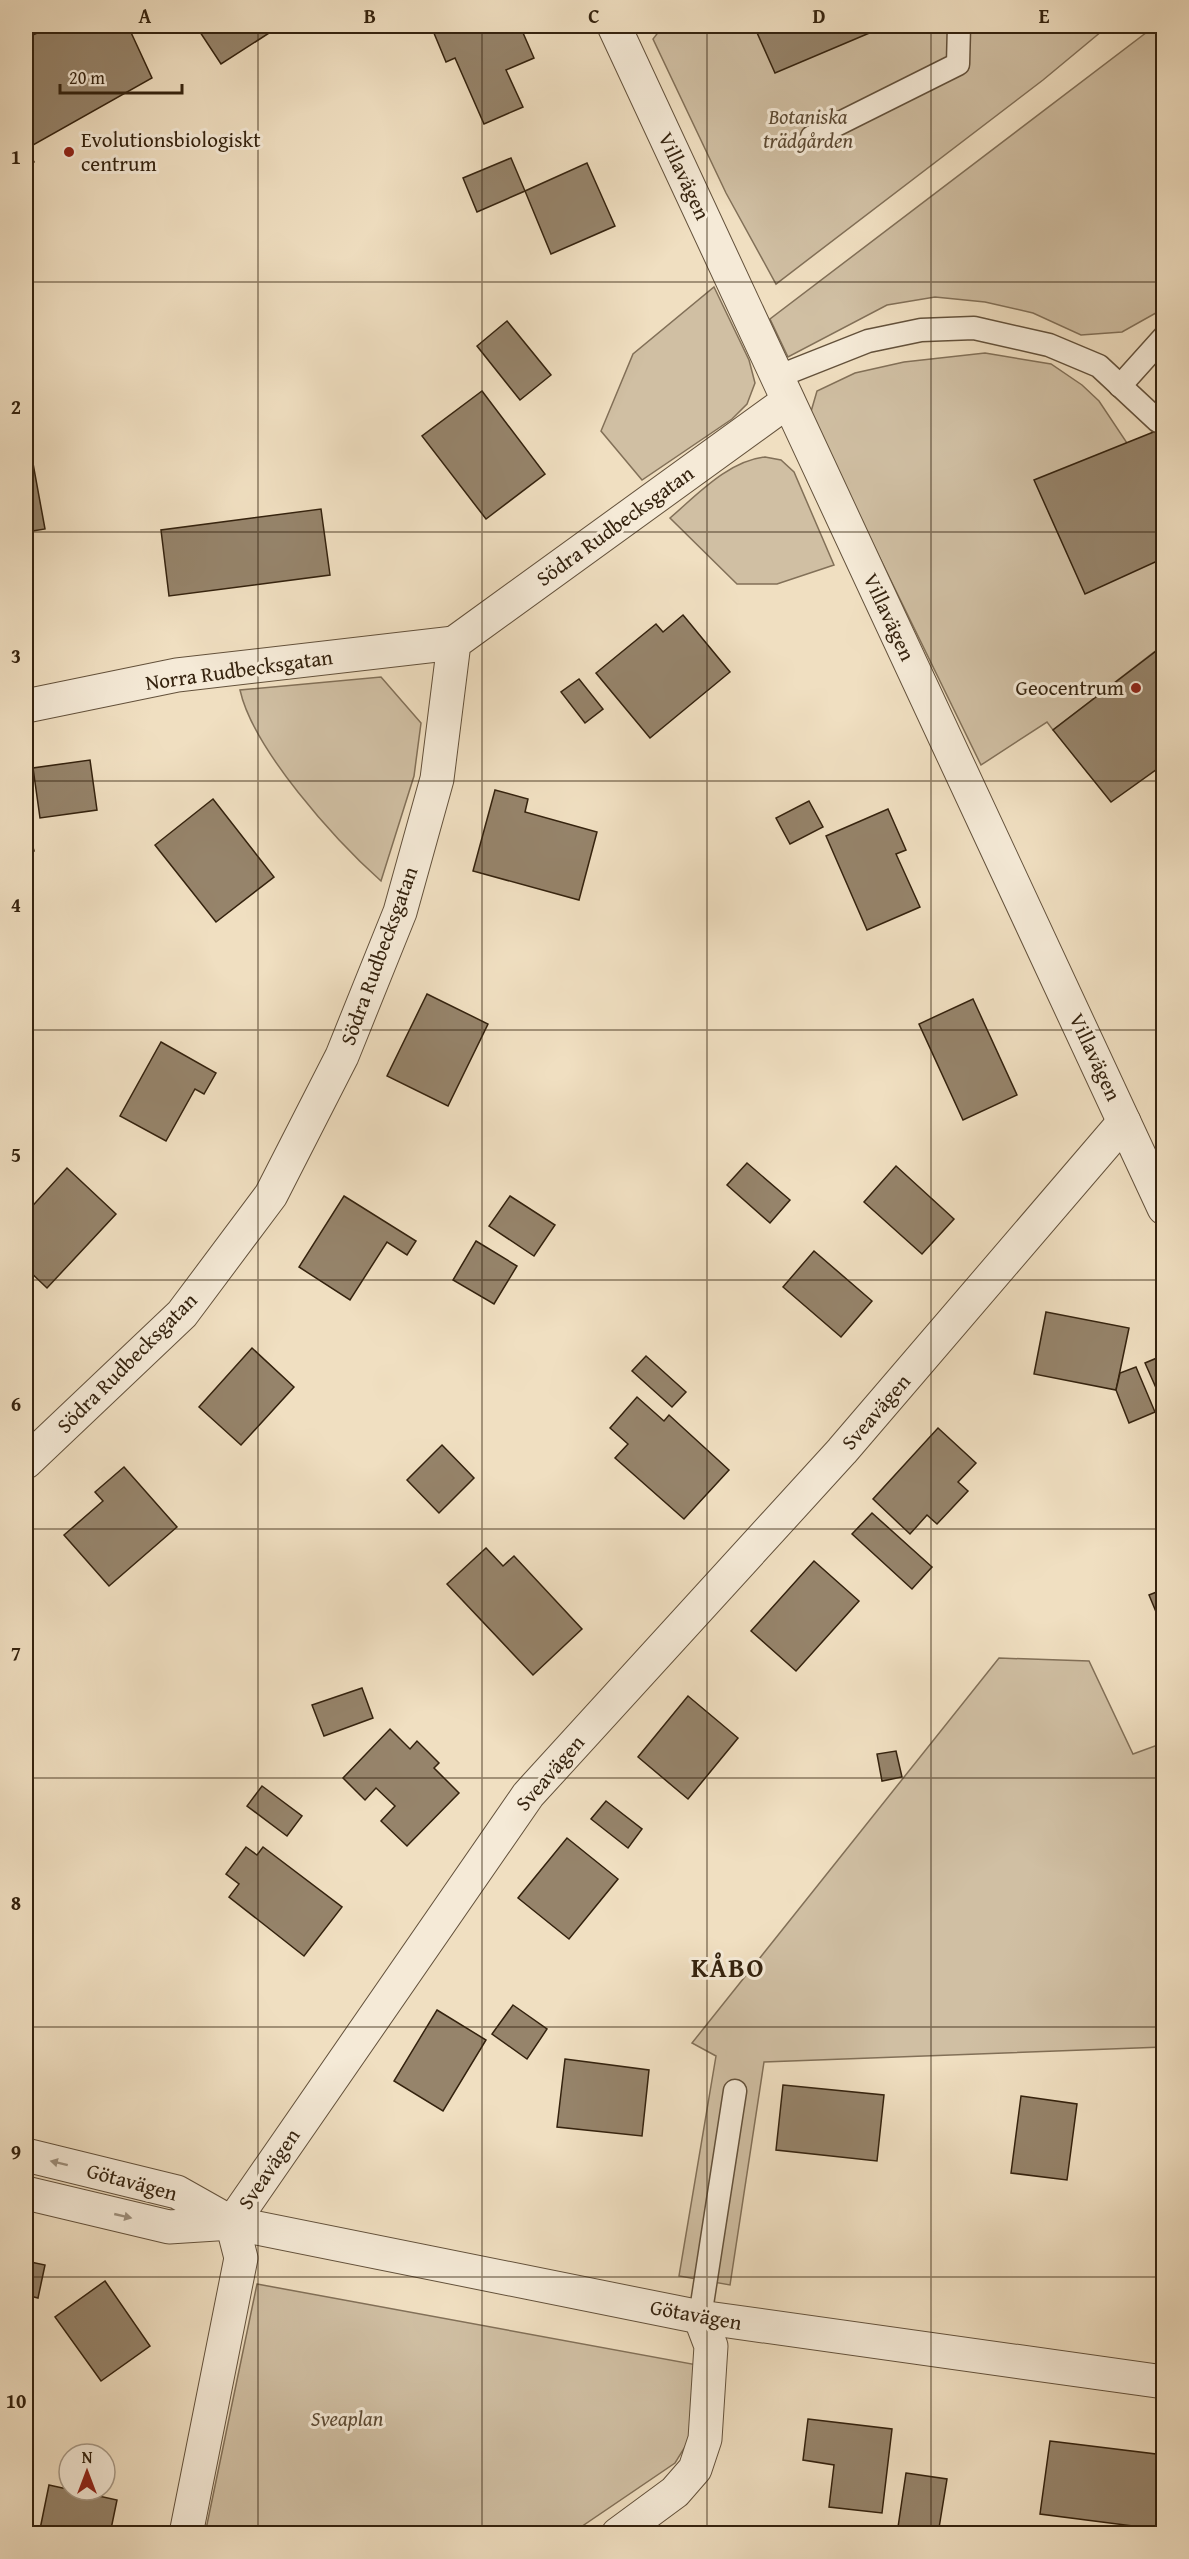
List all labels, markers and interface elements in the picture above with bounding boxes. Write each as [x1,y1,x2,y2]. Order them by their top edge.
text: A [139,1,152,30]
text: B [364,1,376,30]
text: C [588,1,600,30]
text: D [812,1,826,30]
text: E [1039,1,1050,30]
scale bar [60,57,182,95]
text: 20 m [69,64,105,91]
park label: Botaniska trädgården [763,101,853,156]
place label: Evolutionsbiologiskt centrum [81,124,261,179]
street label: Villavägen [651,127,718,225]
text: 1 [11,142,21,171]
marker: Evolutionsbiologiskt centrum [62,145,76,159]
text: 2 [11,392,21,421]
street label: Södra Rudbecksgatan [530,458,700,593]
street label: Villavägen [856,568,923,666]
text: 3 [11,641,21,670]
street label: Norra Rudbecksgatan [143,641,335,698]
place label: Geocentrum [1016,672,1124,703]
marker: Geocentrum [1129,681,1143,695]
street label: Södra Rudbecksgatan [332,862,425,1049]
text: 4 [11,890,21,919]
street label: Villavägen [1062,1008,1129,1106]
text: 5 [11,1140,21,1169]
street label: Södra Rudbecksgatan [49,1285,204,1440]
street label: Sveavägen [834,1367,918,1457]
text: 6 [11,1389,21,1418]
text: 7 [11,1638,21,1667]
street label: Sveavägen [508,1728,592,1818]
text: 8 [11,1888,21,1917]
district label: KÅBO [691,1947,765,1987]
street label: Sveavägen [230,2122,307,2216]
text: 9 [11,2137,21,2166]
street label: Götavägen [83,2155,181,2209]
one-way arrow [50,2158,69,2168]
one-way arrow [114,2212,132,2222]
street label: Götavägen [648,2291,745,2338]
text: 10 [6,2386,26,2415]
park label: Sveaplan [311,2403,384,2434]
north arrow [57,2442,117,2502]
text: N [82,2445,93,2469]

